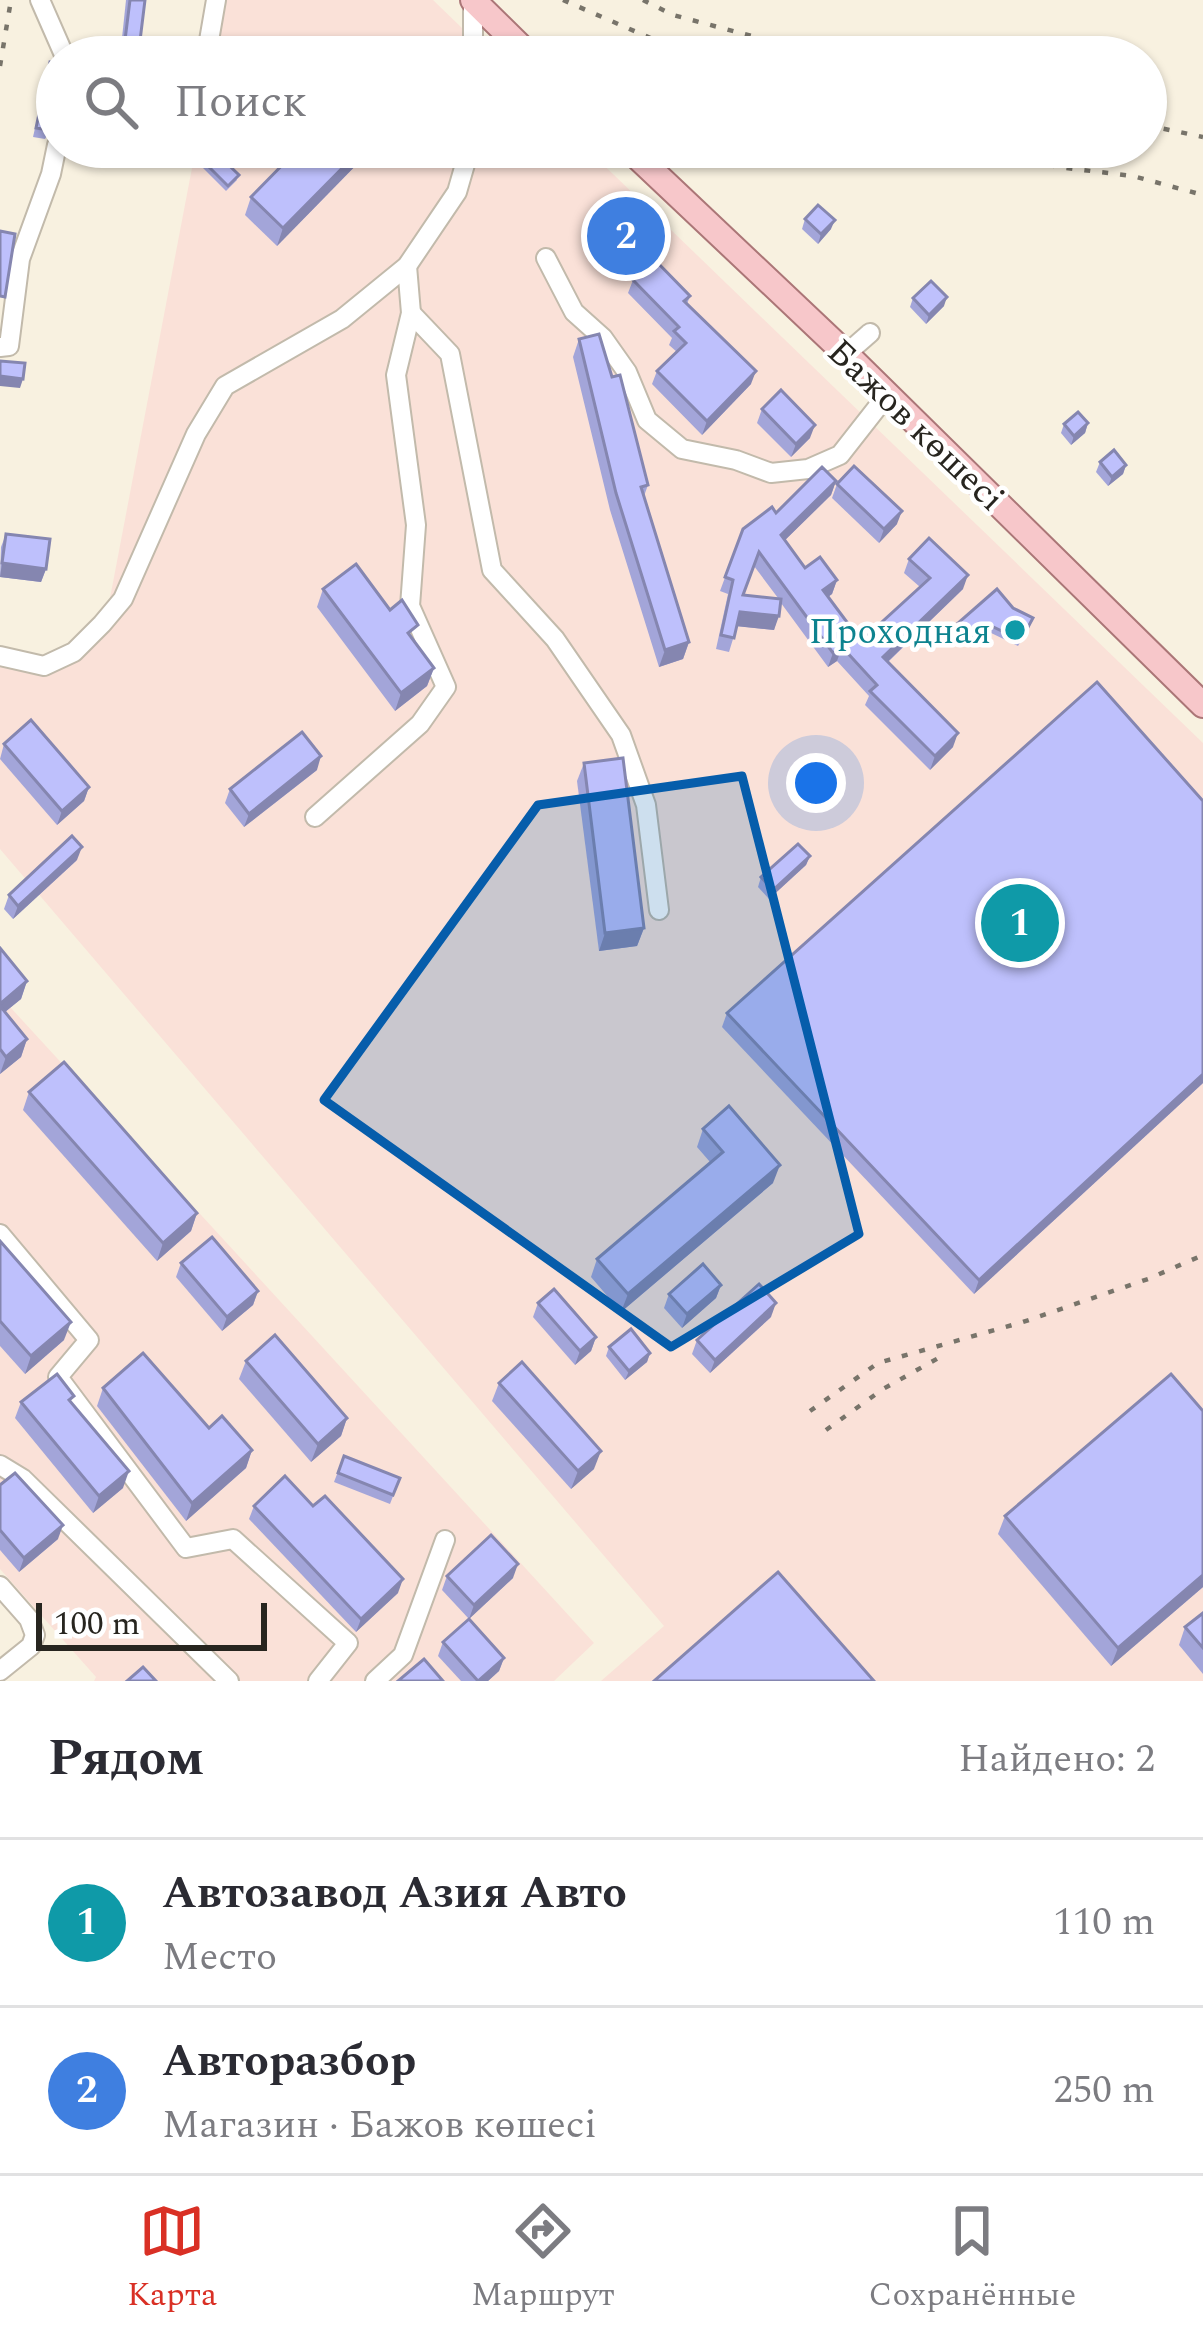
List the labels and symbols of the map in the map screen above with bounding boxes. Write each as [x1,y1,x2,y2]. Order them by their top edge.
pin: 2 [587,191,665,281]
street label: Бажов көшесі [814,326,1017,525]
place label: Проходная [809,605,991,660]
marker: Проходная [1002,617,1028,643]
your location [786,753,846,813]
pin: 1 [981,878,1059,968]
scale bar [36,1597,267,1650]

